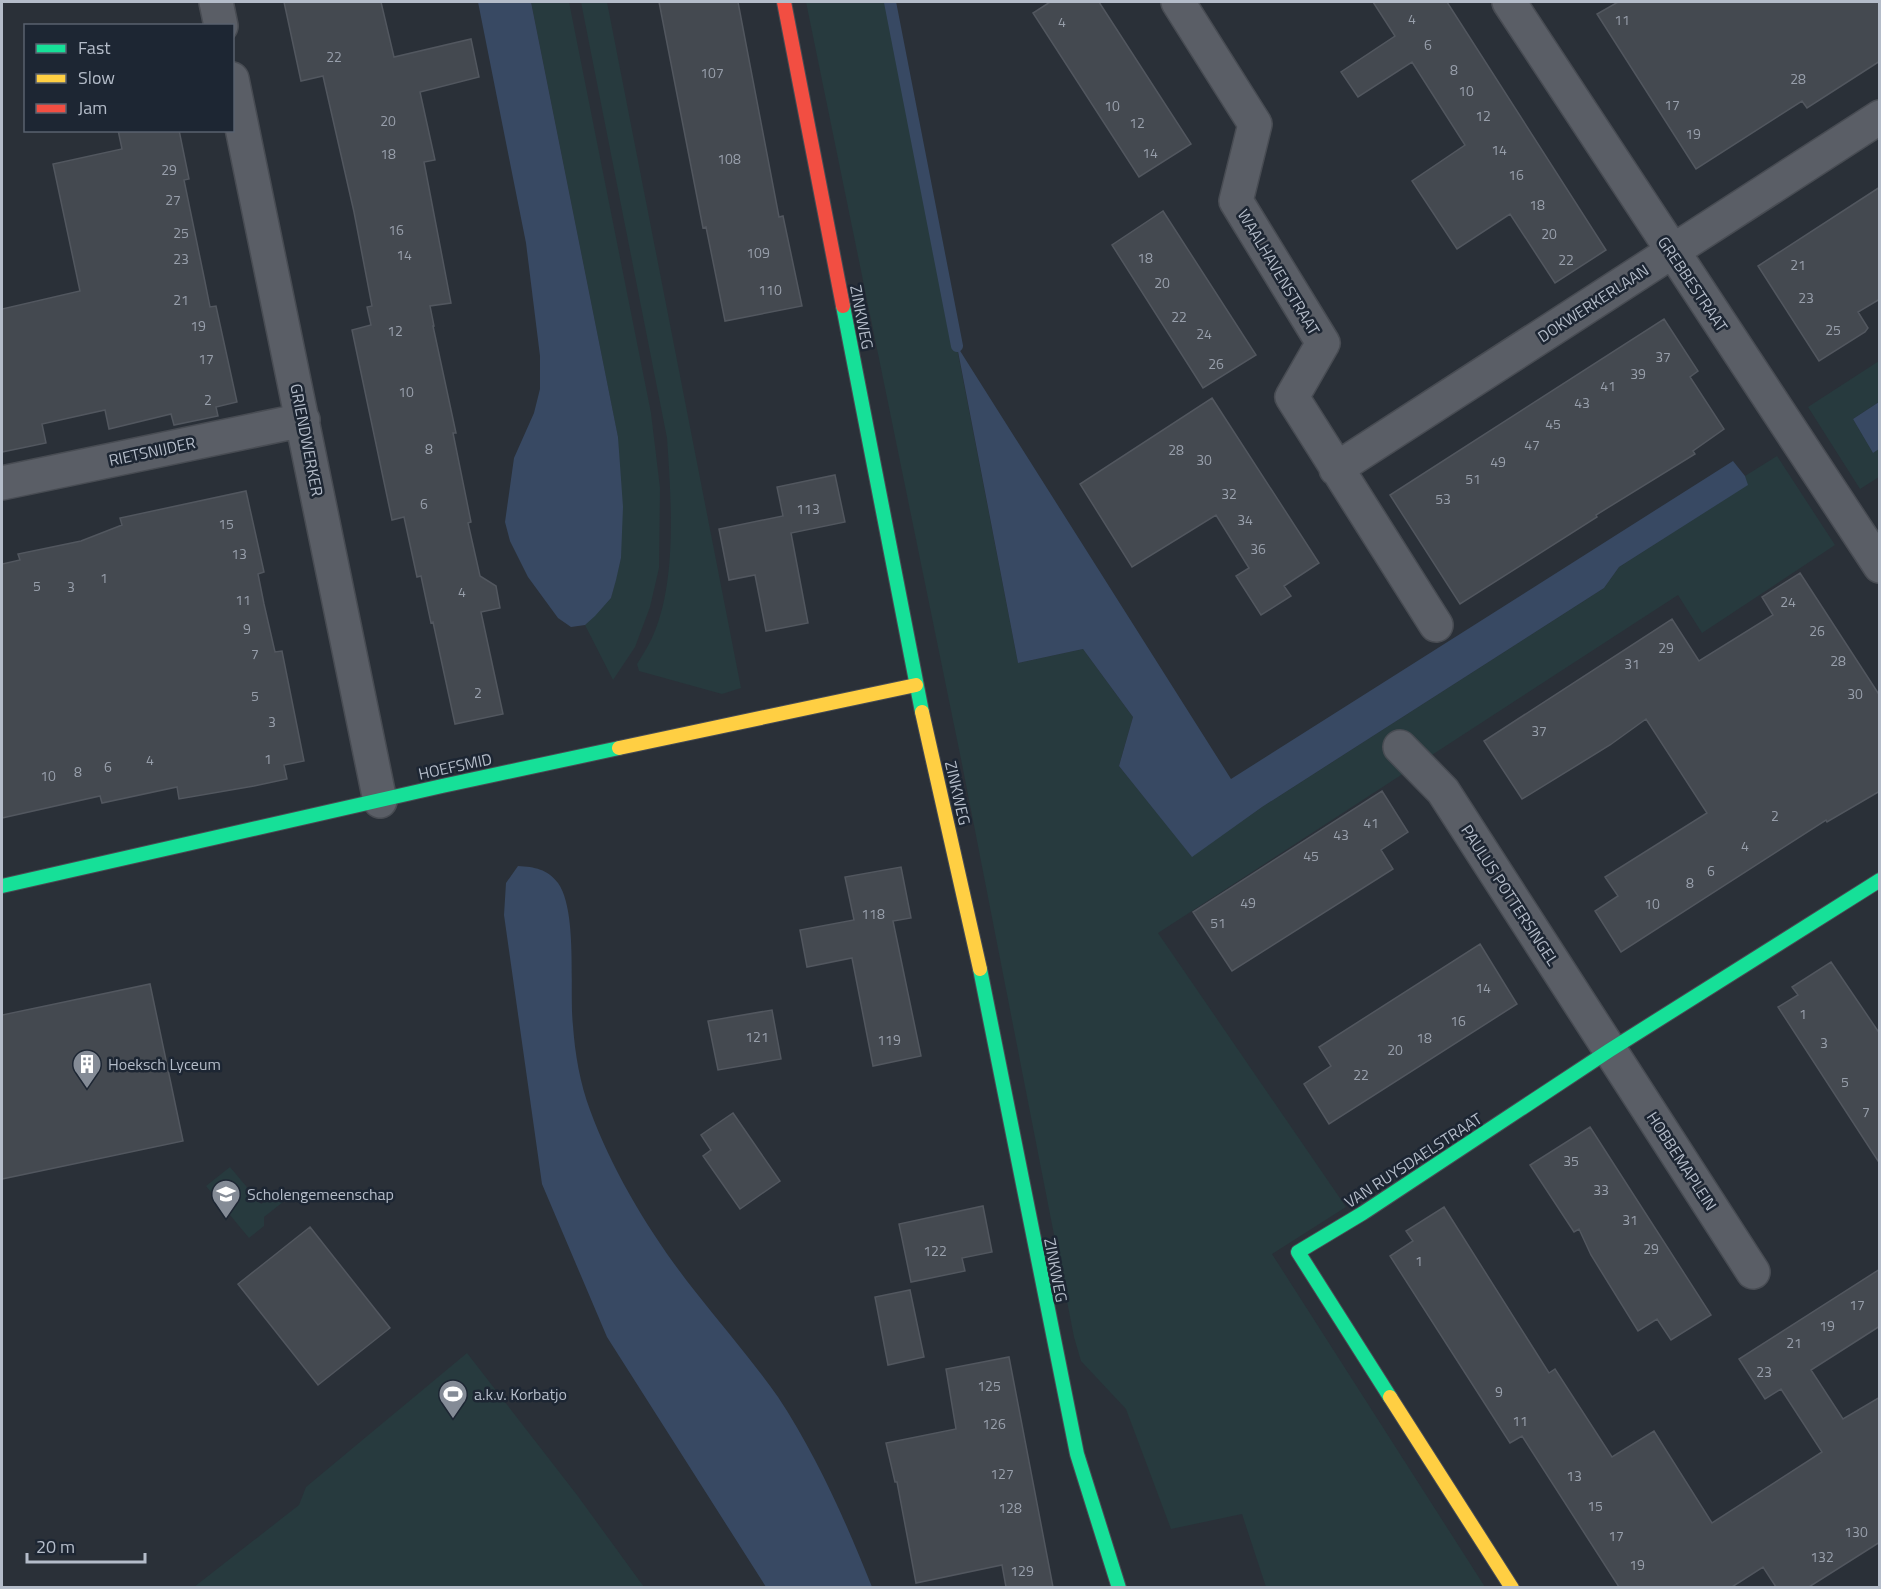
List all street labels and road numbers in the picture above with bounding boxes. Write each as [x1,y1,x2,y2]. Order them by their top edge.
street label: WAALHAVENSTRAAT [1232,205,1326,340]
street label: GREBBESTRAAT [1652,231,1734,337]
street label: DOKWERKERLAAN [1533,258,1653,348]
street label: ZINKWEG [844,283,880,351]
street label: GRIENDWERKER [284,382,330,499]
street label: RIETSNIJDER [106,430,198,472]
street label: HOEFSMID [416,746,494,786]
street label: ZINKWEG [939,759,977,827]
street label: PAULUS POTTERSINGEL [1455,820,1565,970]
street label: VAN RUYSDAELSTRAAT [1340,1106,1487,1214]
street label: HOBBEMAPLEIN [1641,1107,1723,1215]
street label: ZINKWEG [1038,1236,1074,1304]

